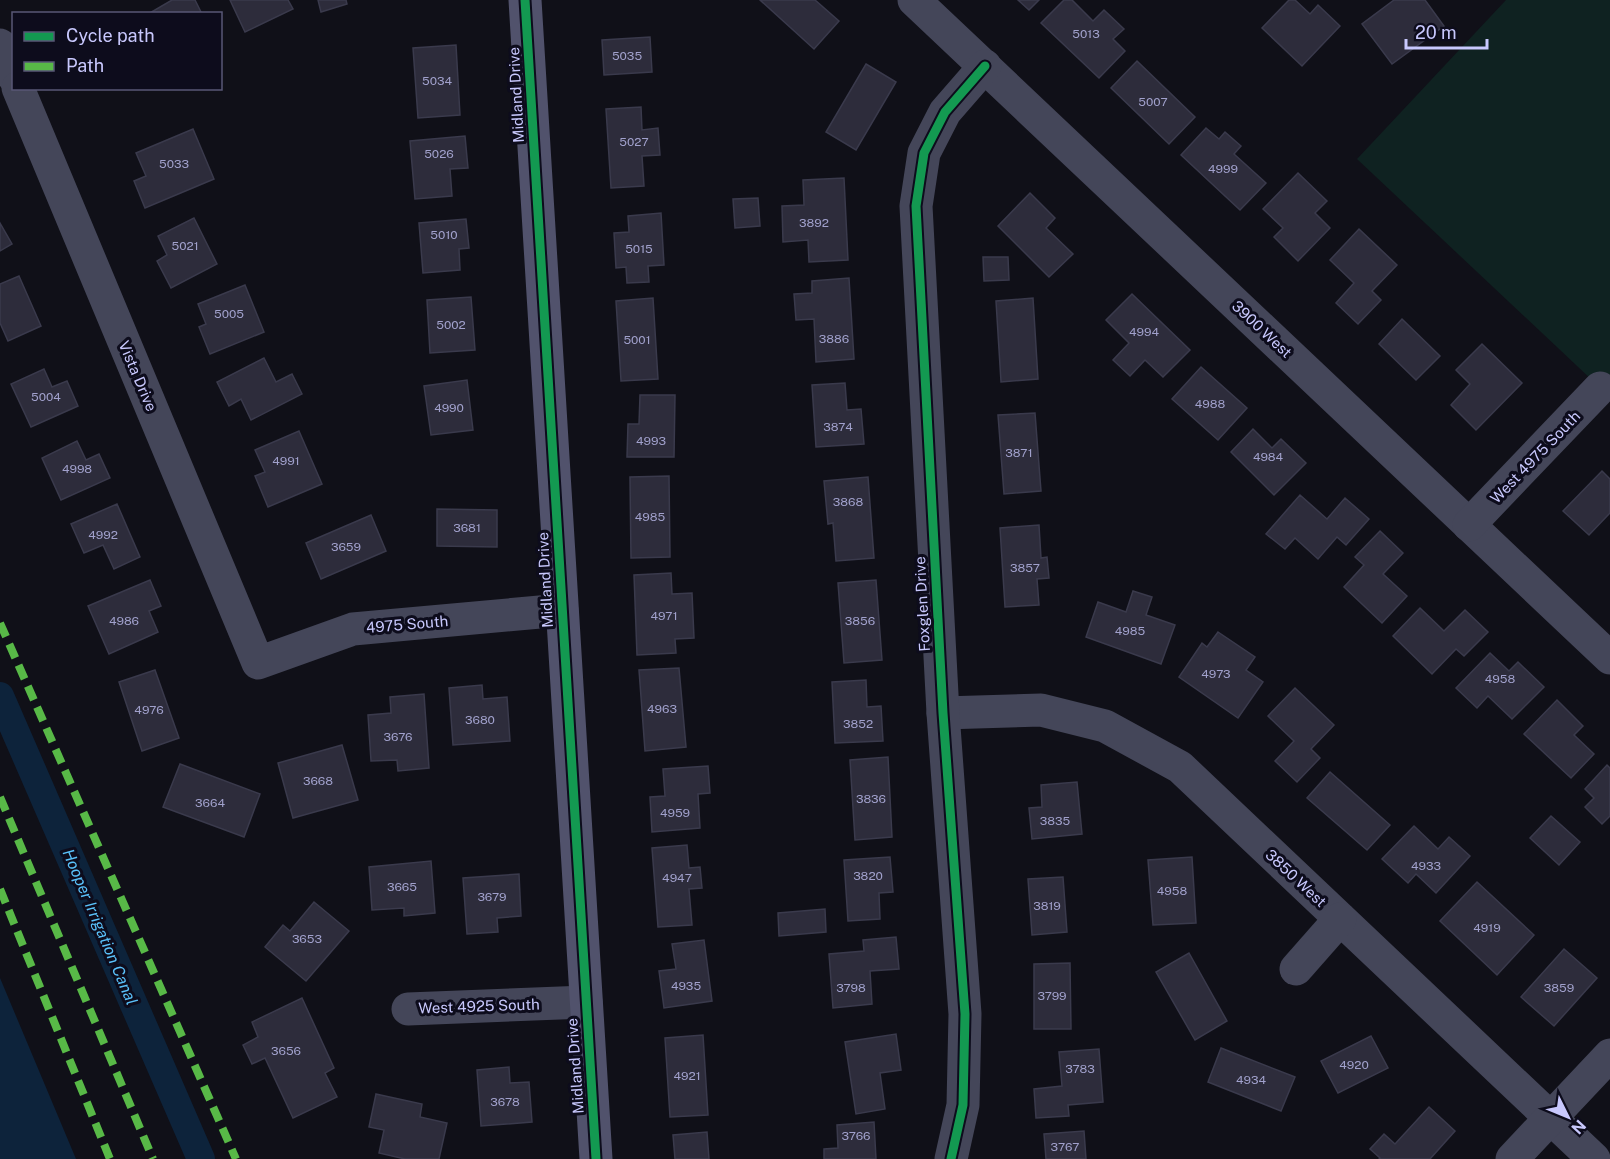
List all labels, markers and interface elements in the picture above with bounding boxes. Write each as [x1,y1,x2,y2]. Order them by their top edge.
legend [12,12,222,90]
scale bar [1406,12,1487,50]
text: 20 m [1415,22,1457,43]
text: Cycle path [66,25,155,46]
house number: 5013 [1072,27,1100,41]
street label: Midland Drive [505,47,527,143]
house number: 5035 [612,49,642,63]
text: Path [66,55,104,76]
house number: 5034 [422,74,452,88]
house number: 5007 [1138,95,1168,109]
house number: 5027 [619,135,649,149]
house number: 5026 [424,147,454,161]
house number: 5033 [159,157,189,171]
house number: 4999 [1208,162,1238,176]
house number: 3892 [799,216,829,230]
house number: 5010 [430,228,458,242]
house number: 5021 [171,239,199,253]
house number: 5015 [625,242,653,256]
street label: 3900 West [1229,297,1296,361]
house number: 5005 [214,307,244,321]
house number: 5002 [436,318,466,332]
house number: 4994 [1129,325,1159,339]
house number: 3886 [819,332,849,346]
house number: 5001 [623,333,651,347]
street label: Vista Drive [116,338,160,414]
house number: 5004 [31,390,61,404]
house number: 4988 [1195,397,1225,411]
house number: 4990 [434,401,464,415]
street label: West 4975 South [1487,407,1583,507]
house number: 3874 [823,420,853,434]
house number: 4993 [636,434,666,448]
house number: 3871 [1005,446,1033,460]
house number: 4984 [1253,450,1284,464]
house number: 4991 [272,454,300,468]
house number: 4998 [62,462,92,476]
house number: 3868 [833,495,863,509]
house number: 4985 [635,510,666,524]
house number: 3681 [453,521,481,535]
house number: 4992 [88,528,118,542]
street label: Midland Drive [534,532,556,628]
house number: 3659 [331,540,361,554]
street label: Foxglen Drive [911,556,933,652]
house number: 3857 [1010,561,1040,575]
house number: 4971 [650,609,678,623]
street label: 4975 South [365,612,449,636]
house number: 4986 [109,614,139,628]
house number: 3856 [845,614,875,628]
house number: 4985 [1115,624,1146,638]
house number: 4973 [1201,667,1231,681]
house number: 4958 [1485,672,1515,686]
house number: 4963 [647,702,677,716]
house number: 4976 [134,703,164,717]
house number: 3680 [465,713,495,727]
house number: 3852 [843,717,873,731]
house number: 3676 [383,730,413,744]
house number: 3668 [303,774,333,788]
house number: 3836 [856,792,886,806]
house number: 3664 [195,796,225,810]
house number: 4959 [660,806,690,820]
house number: 3835 [1040,814,1071,828]
water label: Hooper Irrigation Canal [59,846,141,1008]
street label: 3850 West [1262,846,1330,910]
house number: 4933 [1411,859,1441,873]
house number: 3820 [853,869,883,883]
house number: 4947 [662,871,692,885]
house number: 3665 [387,880,417,894]
house number: 4958 [1157,884,1187,898]
house number: 3679 [477,890,507,904]
house number: 3819 [1033,899,1061,913]
house number: 4919 [1473,921,1501,935]
house number: 3653 [292,932,322,946]
house number: 4935 [671,979,701,993]
house number: 3798 [836,981,866,995]
house number: 3859 [1544,981,1574,995]
house number: 3799 [1037,989,1067,1003]
street label: West 4925 South [418,995,540,1017]
street label: Midland Drive [563,1018,587,1114]
house number: 3656 [271,1044,301,1058]
house number: 4920 [1339,1058,1369,1072]
house number: 3783 [1065,1062,1095,1076]
house number: 4921 [673,1069,701,1083]
house number: 4934 [1236,1073,1266,1087]
north arrow [1538,1087,1598,1147]
house number: 3678 [490,1095,520,1109]
text: N [1567,1116,1590,1138]
house number: 3766 [841,1129,871,1143]
house number: 3767 [1051,1140,1079,1154]

